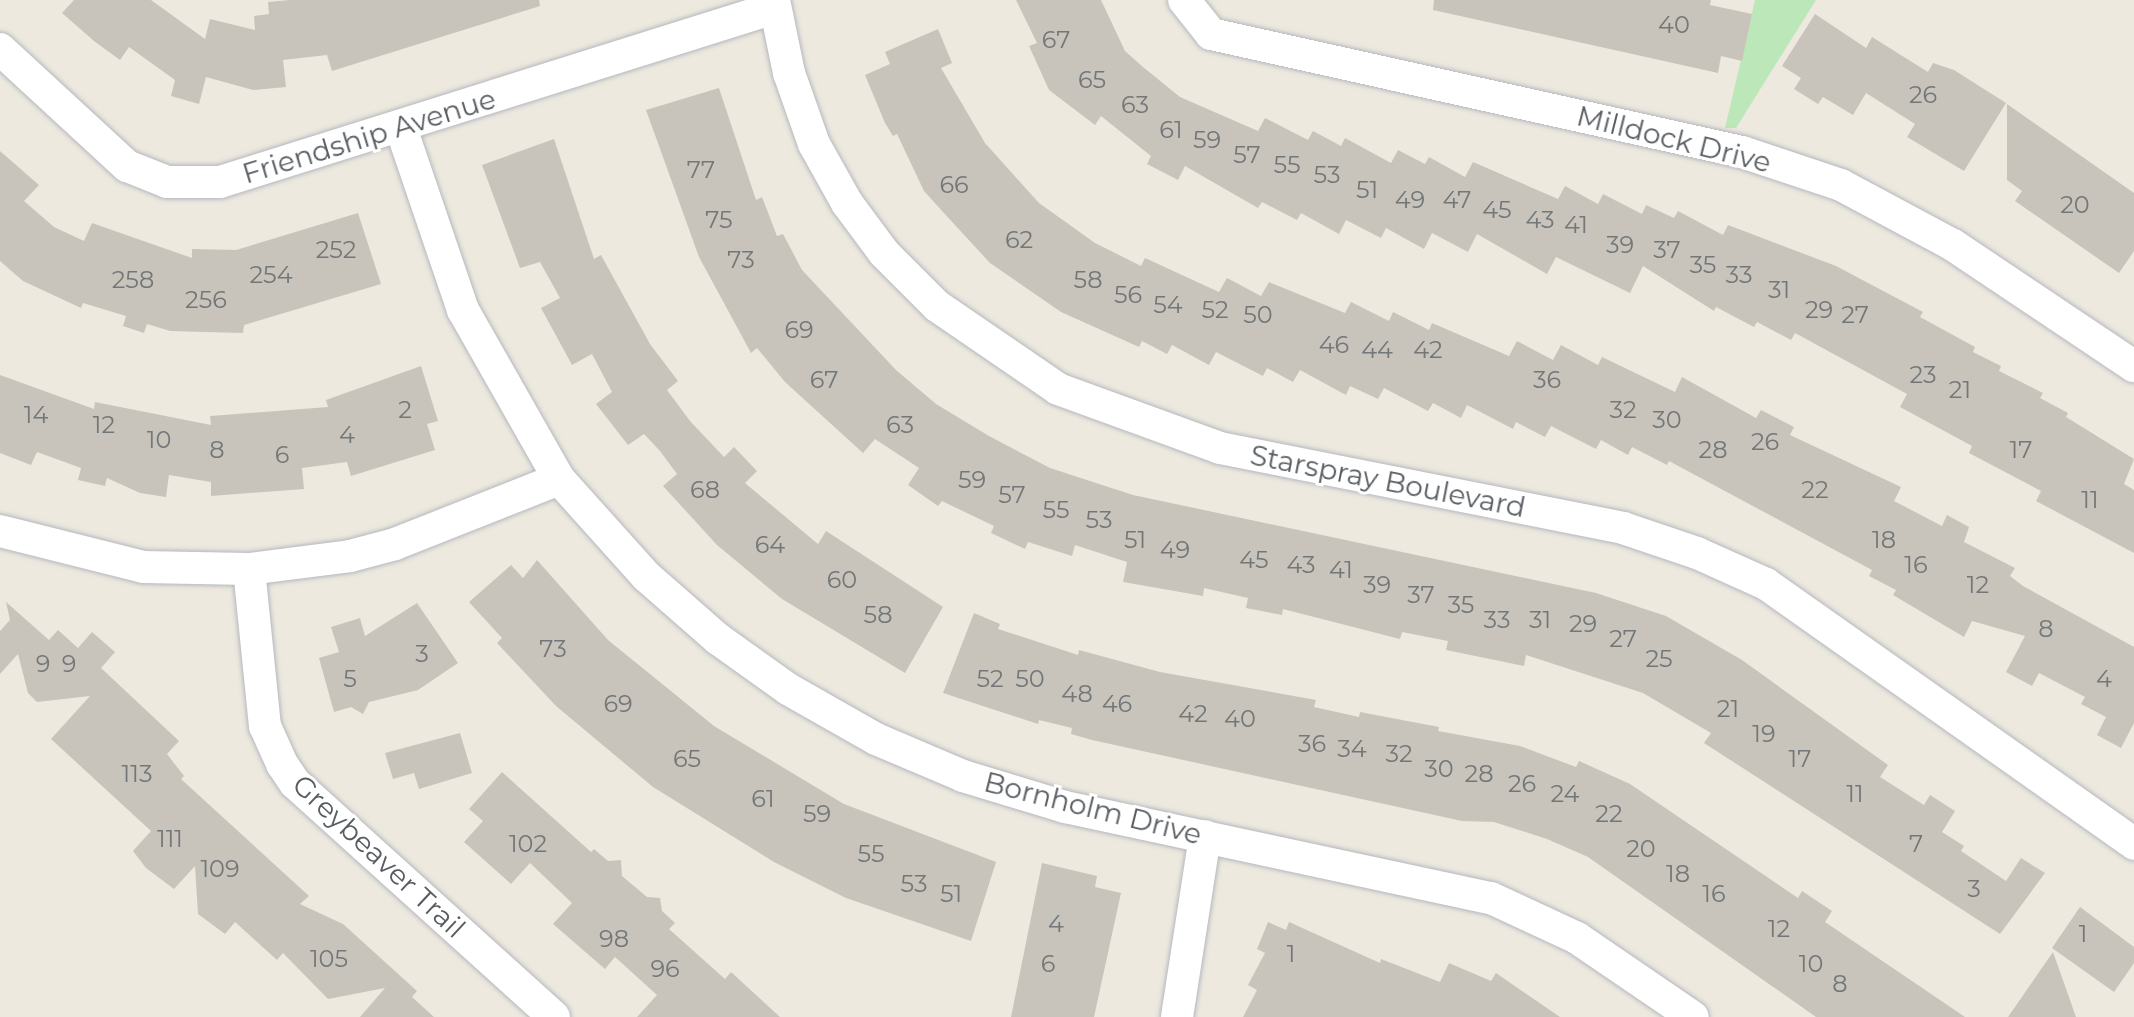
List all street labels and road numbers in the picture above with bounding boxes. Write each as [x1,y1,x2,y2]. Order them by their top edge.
street label: Friendship Avenue [238,81,500,191]
street label: Milldock Drive [1573,99,1775,179]
street label: Starspray Boulevard [1248,438,1528,524]
street label: Bornholm Drive [981,765,1205,851]
street label: Greybeaver Trail [286,767,472,945]

